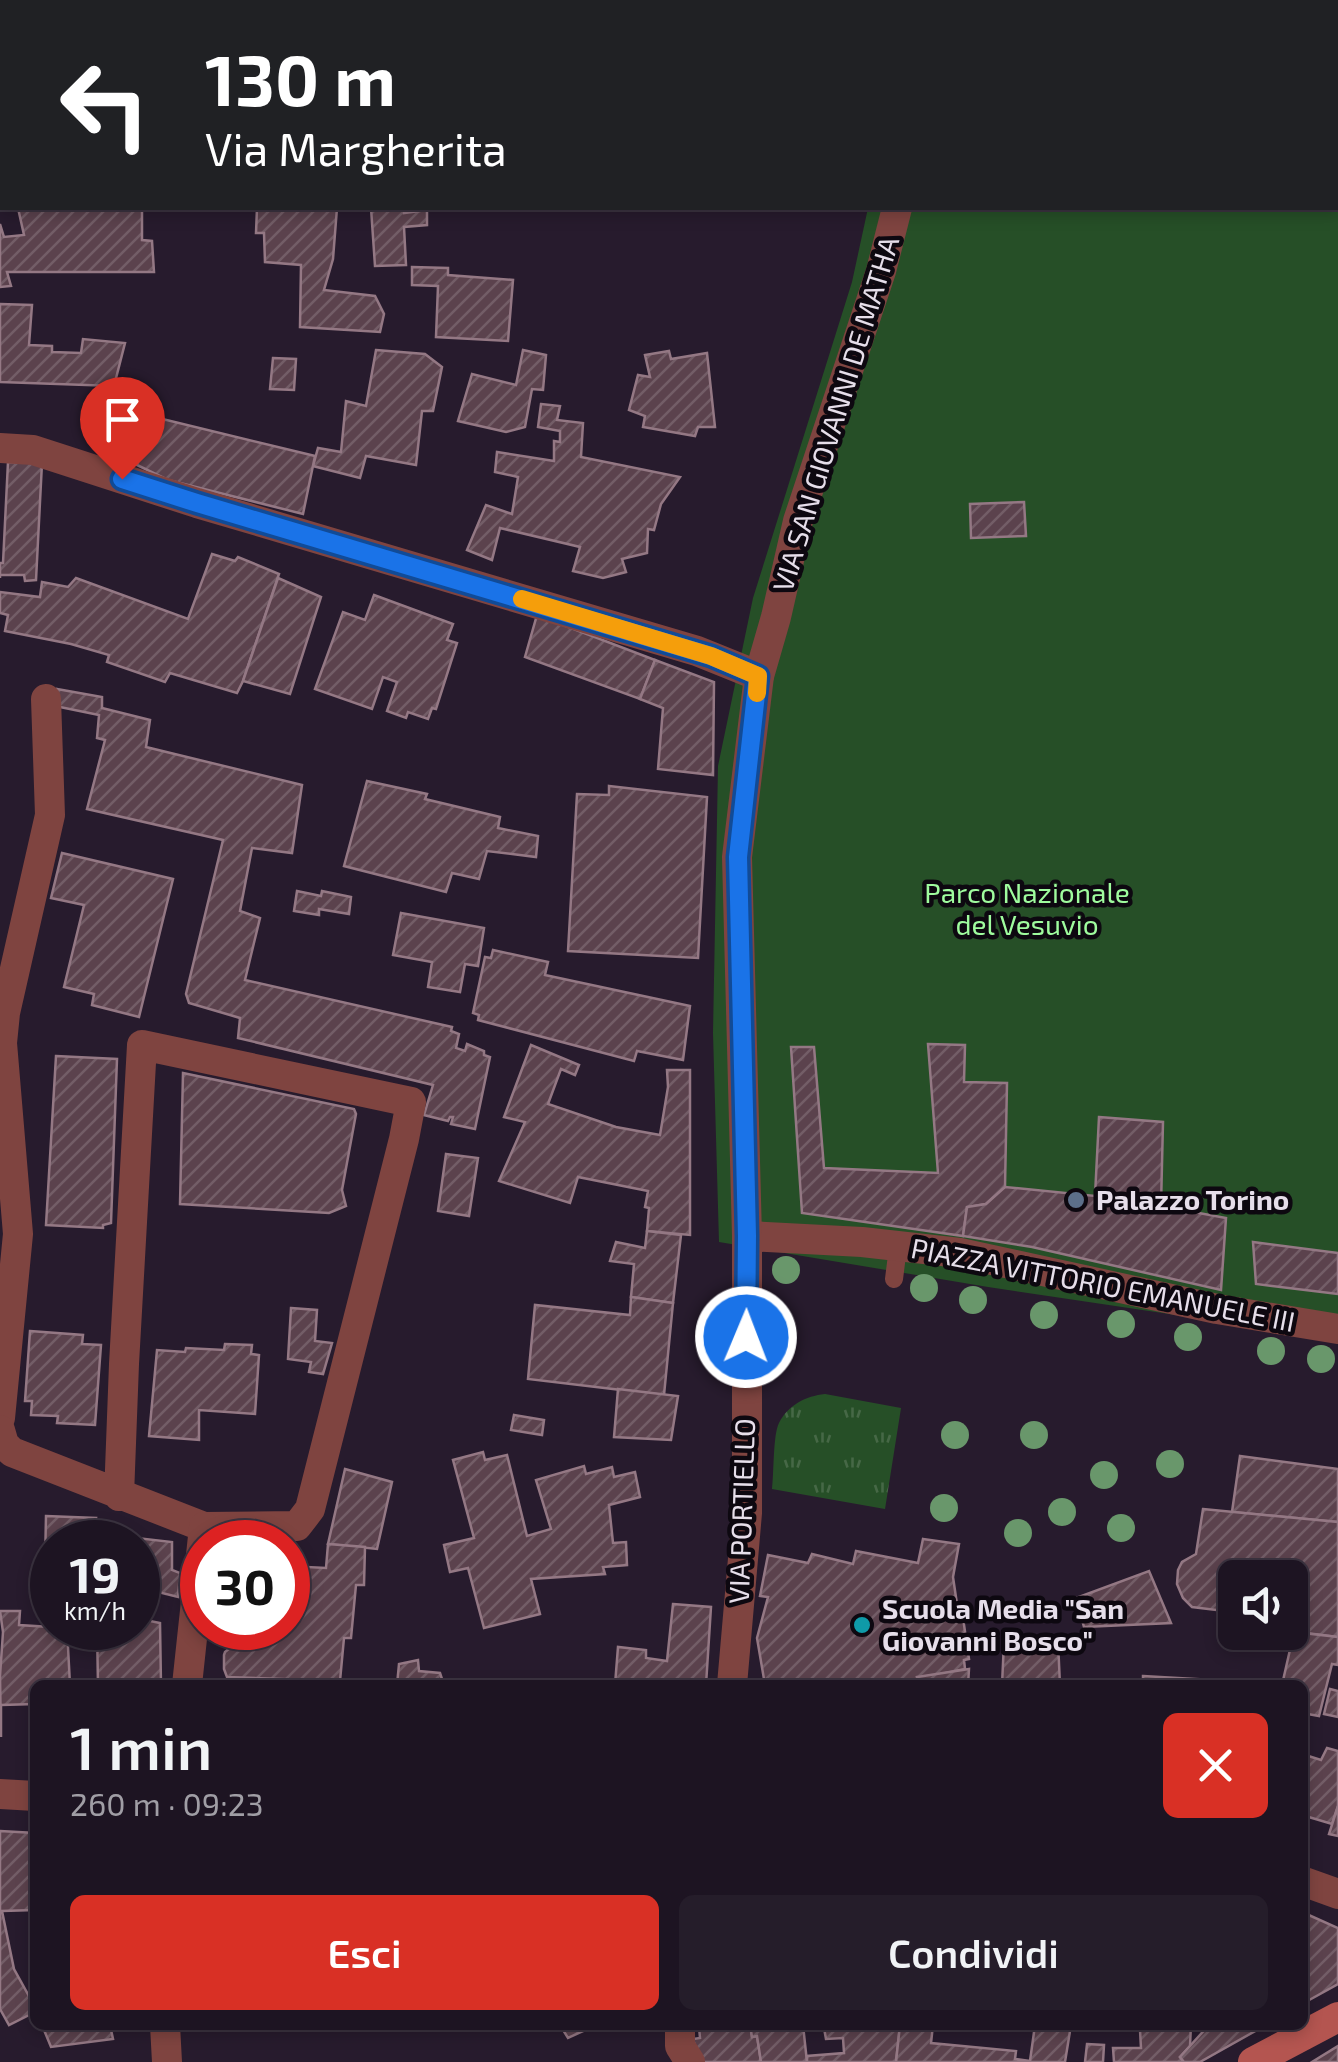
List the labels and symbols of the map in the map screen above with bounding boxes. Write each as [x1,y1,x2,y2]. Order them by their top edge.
street label: VIA SAN GIOVANNI DE MATHA [765,231,906,595]
pin [80,377,165,480]
park label: Parco Nazionale del Vesuvio [924,875,1130,941]
place label: Palazzo Torino [1096,1182,1289,1216]
marker: Palazzo Torino [1065,1189,1087,1211]
street label: PIAZZA VITTORIO EMANUELE III [908,1230,1298,1338]
position arrow [694,1285,798,1389]
street label: VIA PORTIELLO [721,1417,761,1604]
speed limit sign: 30 [180,1520,310,1650]
place label: Scuola Media "San Giovanni Bosco" [882,1591,1124,1657]
marker: Scuola Media "San Giovanni Bosco" [851,1614,873,1636]

